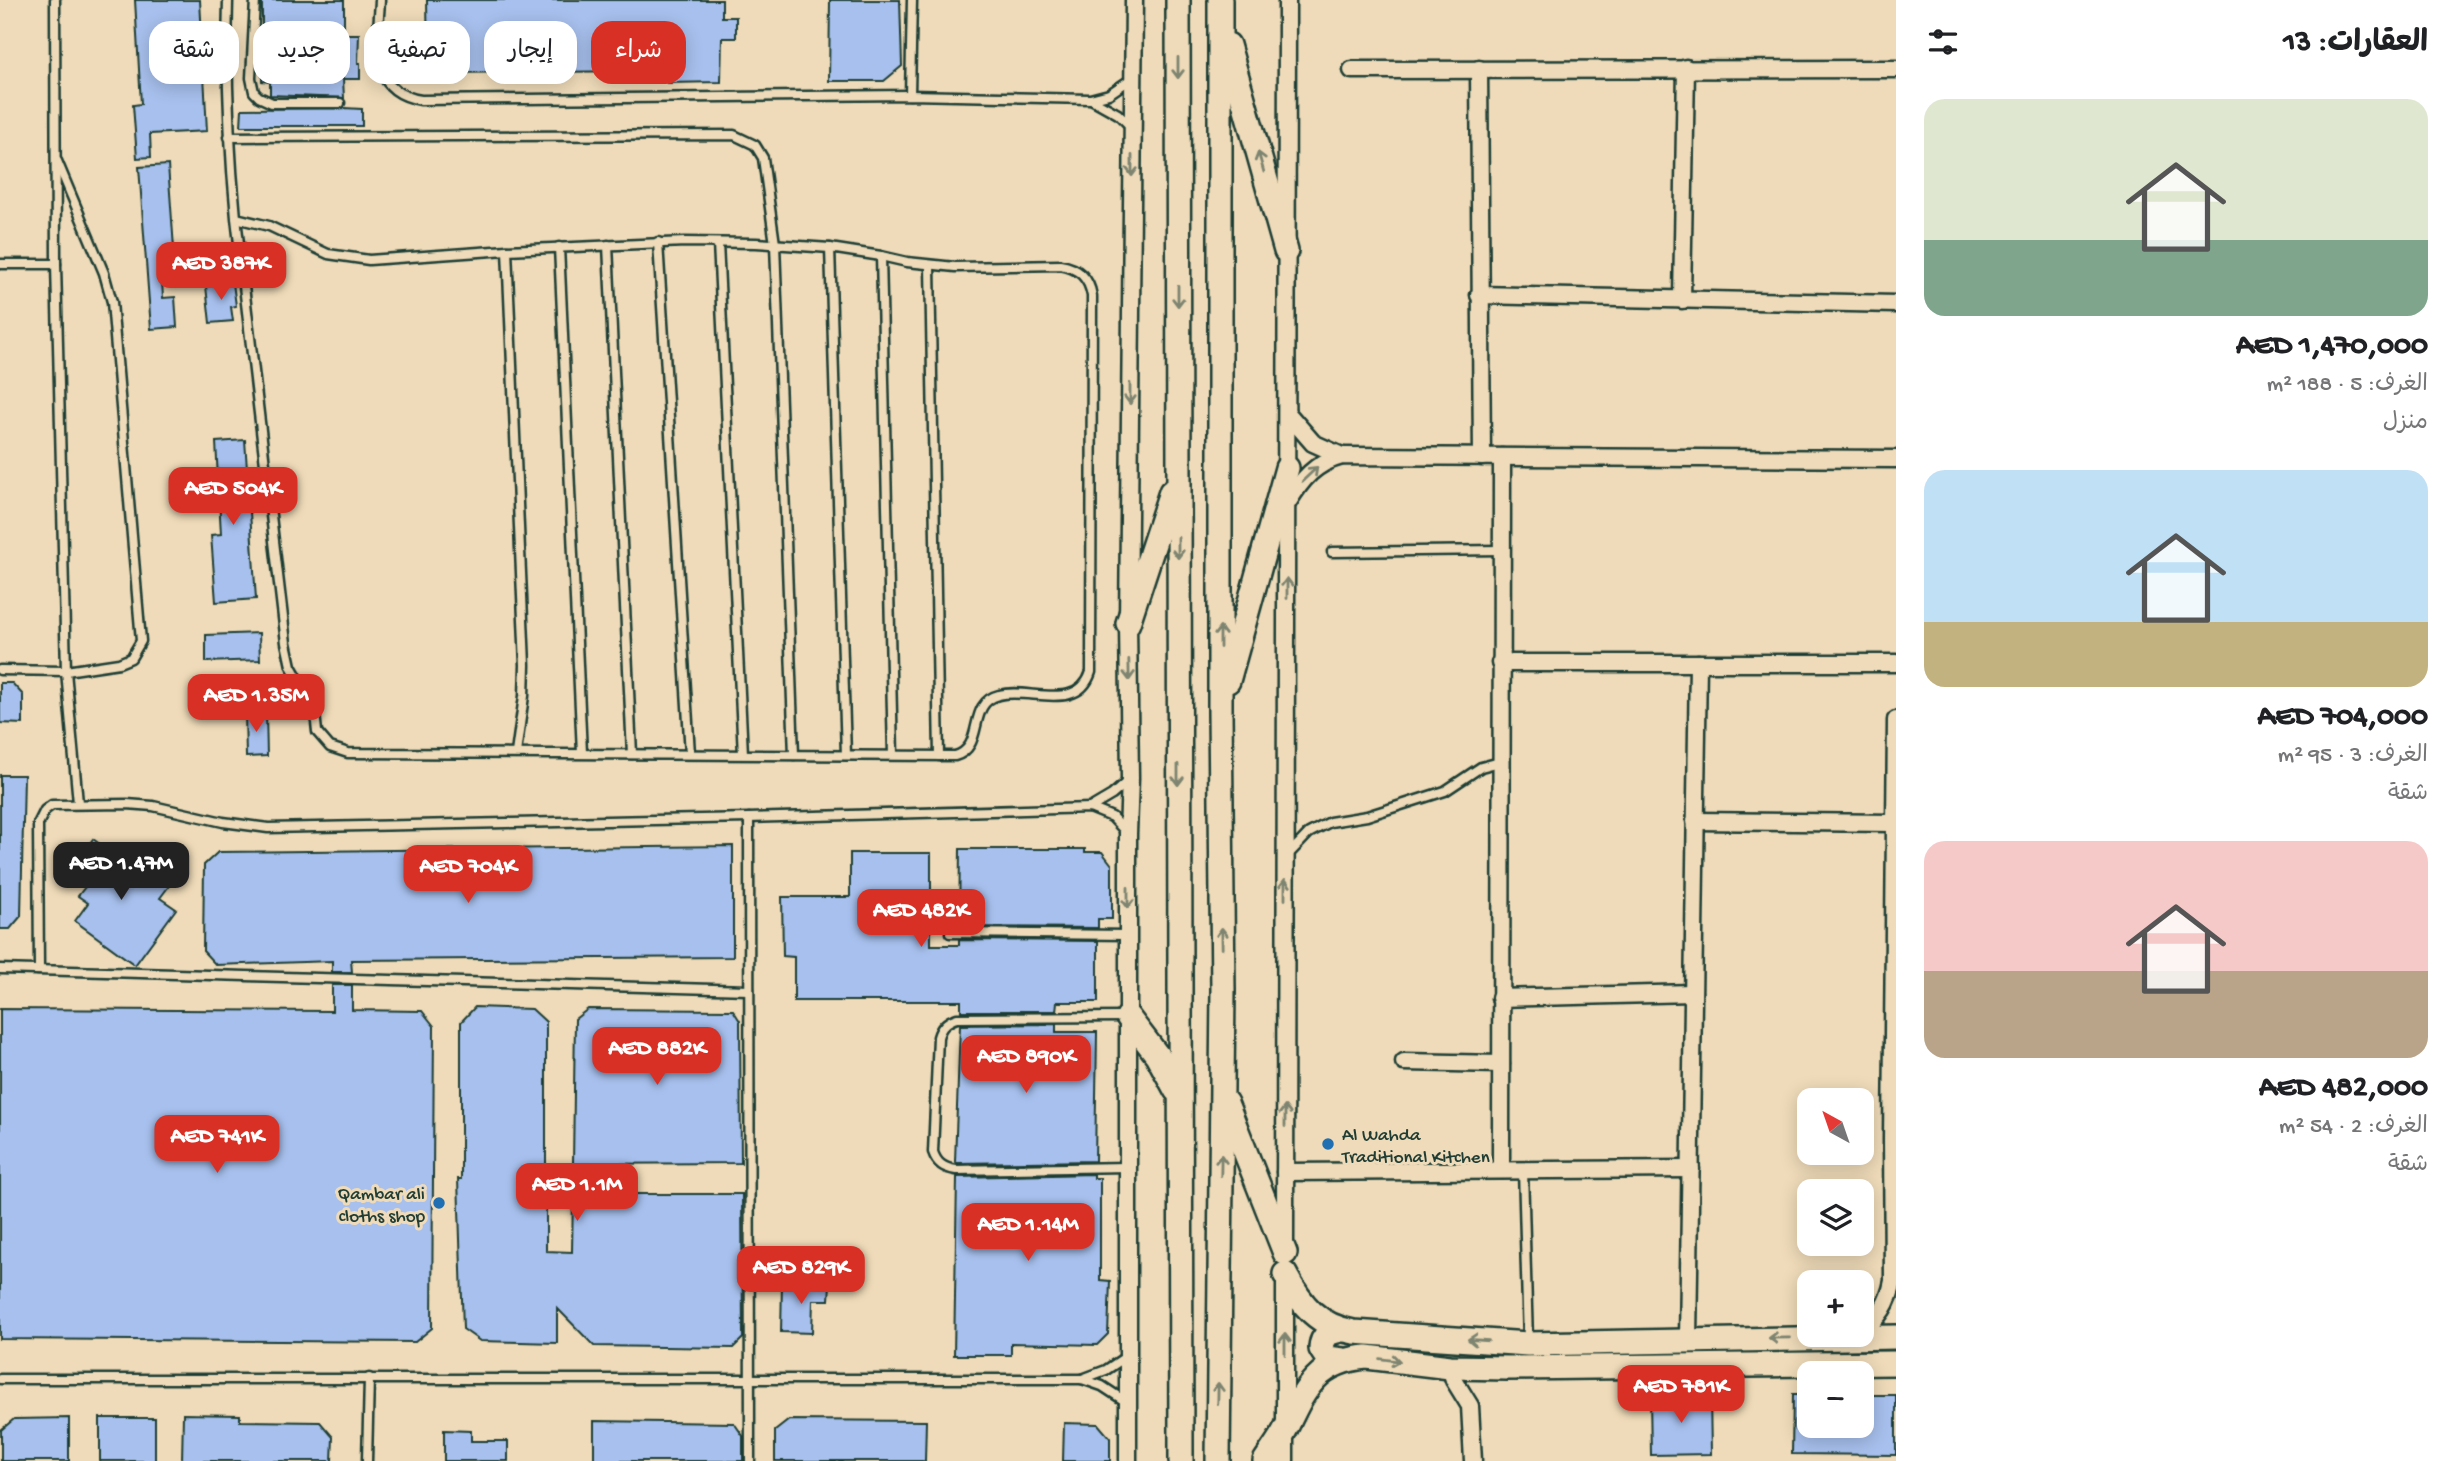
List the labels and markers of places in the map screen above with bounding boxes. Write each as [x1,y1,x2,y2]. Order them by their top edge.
pin: AED 387K [149,243,293,302]
pin: AED 504K [161,468,305,527]
pin: AED 1.35M [176,674,336,734]
pin: AED 1.47M [41,842,201,902]
pin: AED 704K [396,846,540,905]
pin: AED 482K [849,890,993,949]
pin: AED 882K [585,1028,729,1087]
pin: AED 890K [954,1036,1098,1095]
pin: AED 741K [145,1116,289,1175]
place label: Al Wahda Traditional Kitchen [1341,1125,1490,1170]
marker: Al Wahda Traditional Kitchen [1320,1136,1336,1152]
pin: AED 1.1M [505,1164,649,1223]
place label: Qambar ali cloths shop [338,1184,426,1229]
marker: Qambar ali cloths shop [431,1195,447,1211]
pin: AED 1.14M [948,1204,1108,1263]
pin: AED 829K [729,1246,873,1306]
pin: AED 781K [1609,1366,1753,1425]

